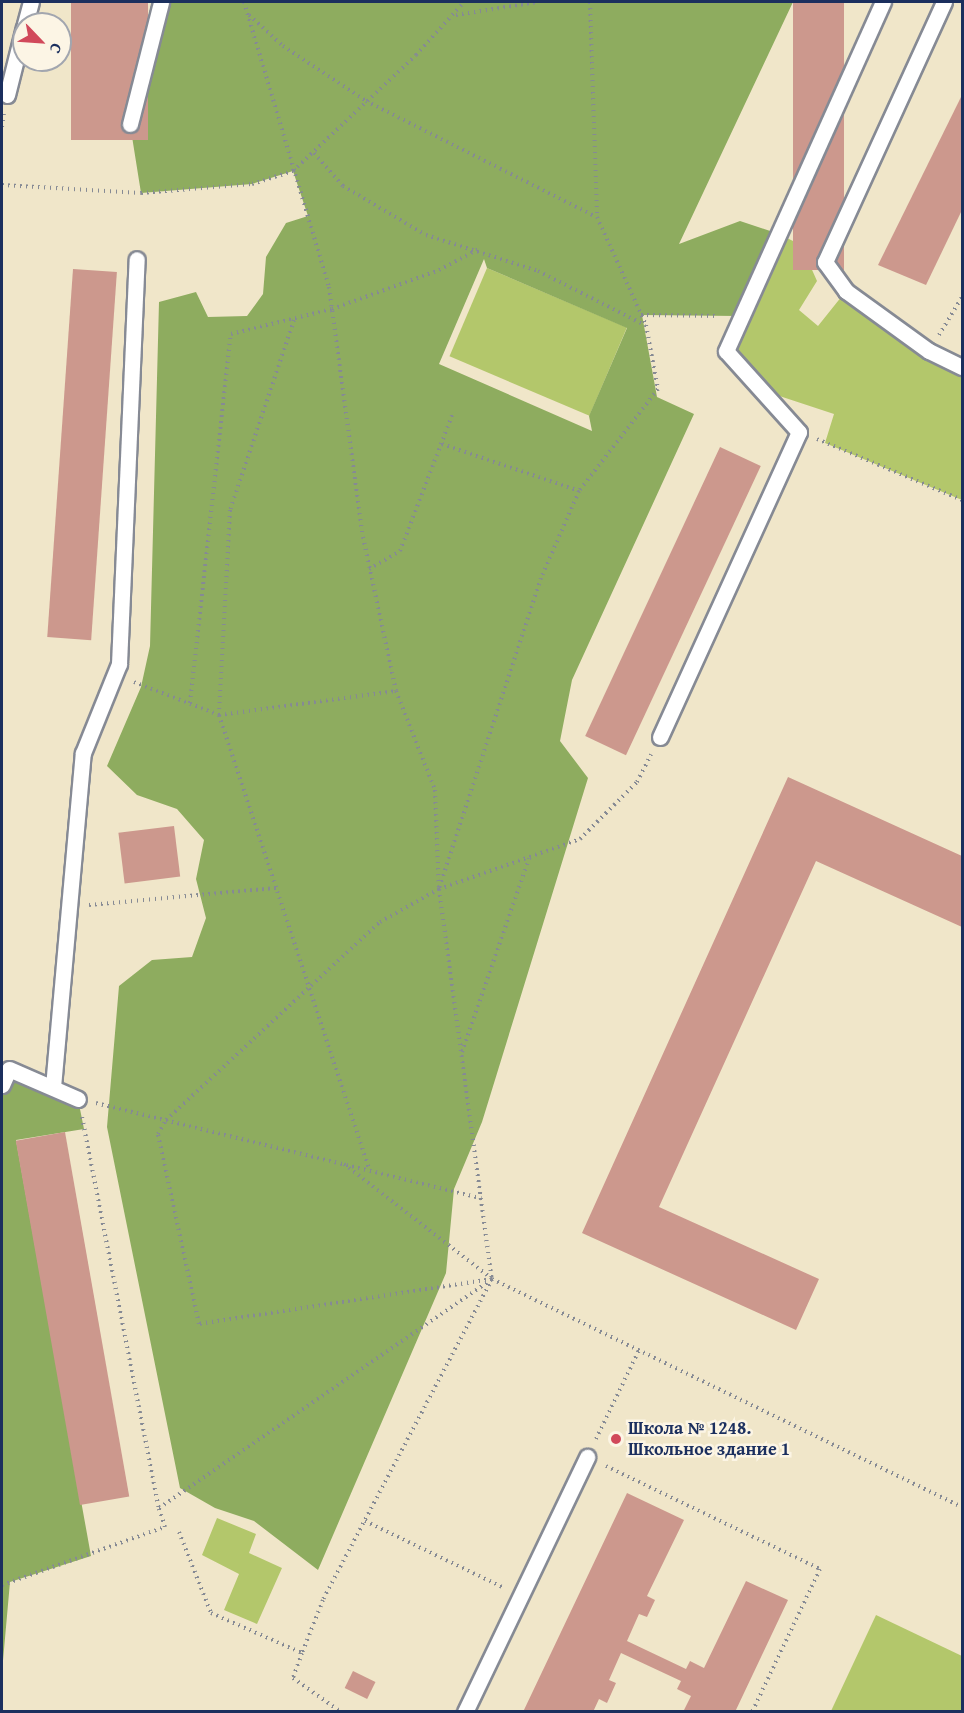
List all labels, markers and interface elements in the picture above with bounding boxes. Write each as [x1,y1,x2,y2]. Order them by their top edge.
north arrow [12,12,72,72]
text: С [44,40,69,58]
place label: Школа № 1248. Школьное здание 1 [628,1418,790,1460]
marker: Школа № 1248. Школьное здание 1 [609,1432,623,1446]

